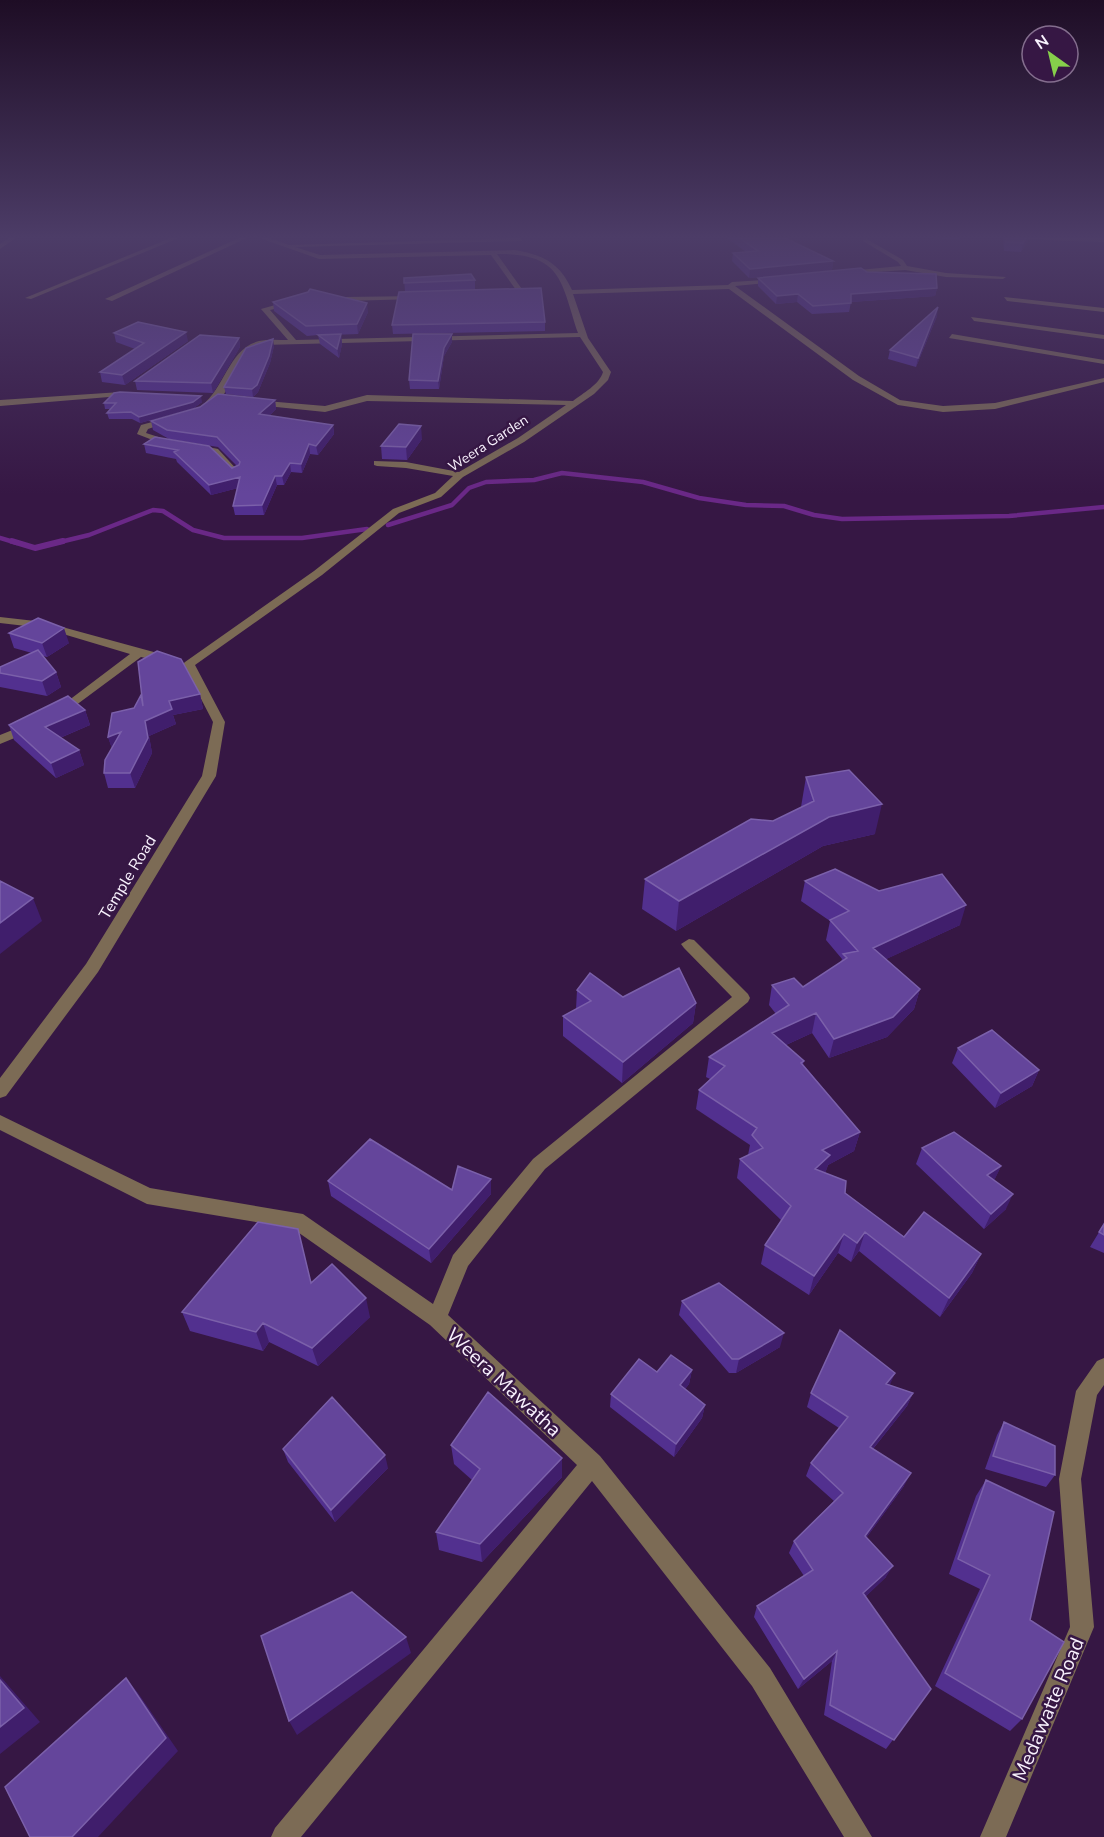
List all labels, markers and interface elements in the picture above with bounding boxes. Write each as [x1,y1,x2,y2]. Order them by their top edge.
north arrow [1020,24,1080,84]
text: N [1031,30,1053,55]
street label: Weera Garden [445,411,532,476]
street label: Temple Road [94,831,162,924]
street label: Weera Mawatha [440,1322,567,1443]
street label: Medawatte Road [1006,1633,1091,1785]

